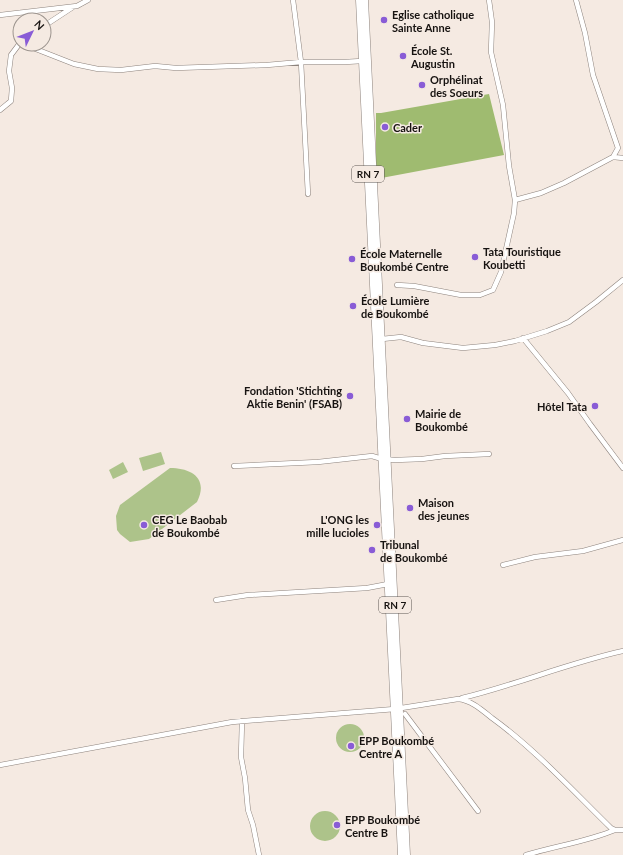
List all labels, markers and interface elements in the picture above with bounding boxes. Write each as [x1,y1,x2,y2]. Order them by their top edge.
place label: Eglise catholique Sainte Anne [392,8,474,34]
north arrow [12,12,52,52]
marker: Eglise catholique Sainte Anne [379,15,389,25]
text: N [32,17,47,32]
place label: École St. Augustin [410,44,455,70]
marker: École St. Augustin [398,51,408,61]
place label: Orphélinat des Soeurs [430,73,483,99]
marker: Orphélinat des Soeurs [417,80,427,90]
place label: Cader [393,121,423,134]
marker: Cader [380,122,390,132]
road number: RN 7 [352,166,384,182]
place label: Tata Touristique Koubetti [483,245,561,271]
place label: École Maternelle Boukombé Centre [360,247,449,273]
marker: Tata Touristique Koubetti [470,252,480,262]
marker: École Maternelle Boukombé Centre [347,254,357,264]
place label: École Lumière de Boukombé [361,294,429,320]
marker: École Lumière de Boukombé [348,301,358,311]
place label: Fondation 'Stichting Aktie Benin' (FSAB) [244,384,342,410]
marker: Fondation 'Stichting Aktie Benin' (FSAB) [345,391,355,401]
place label: Hôtel Tata [537,400,587,413]
marker: Hôtel Tata [590,401,600,411]
place label: Mairie de Boukombé [415,407,468,433]
marker: Mairie de Boukombé [402,414,412,424]
place label: Maison des jeunes [418,496,470,522]
marker: Maison des jeunes [405,503,415,513]
place label: CEG Le Baobab de Boukombé [152,513,227,539]
place label: L'ONG les mille lucioles [306,513,369,539]
marker: CEG Le Baobab de Boukombé [139,520,149,530]
marker: L'ONG les mille lucioles [372,520,382,530]
place label: Tribunal de Boukombé [380,538,448,564]
marker: Tribunal de Boukombé [367,545,377,555]
road number: RN 7 [379,597,411,613]
place label: EPP Boukombé Centre A [359,734,434,760]
marker: EPP Boukombé Centre A [346,741,356,751]
place label: EPP Boukombé Centre B [345,813,420,839]
marker: EPP Boukombé Centre B [332,820,342,830]

